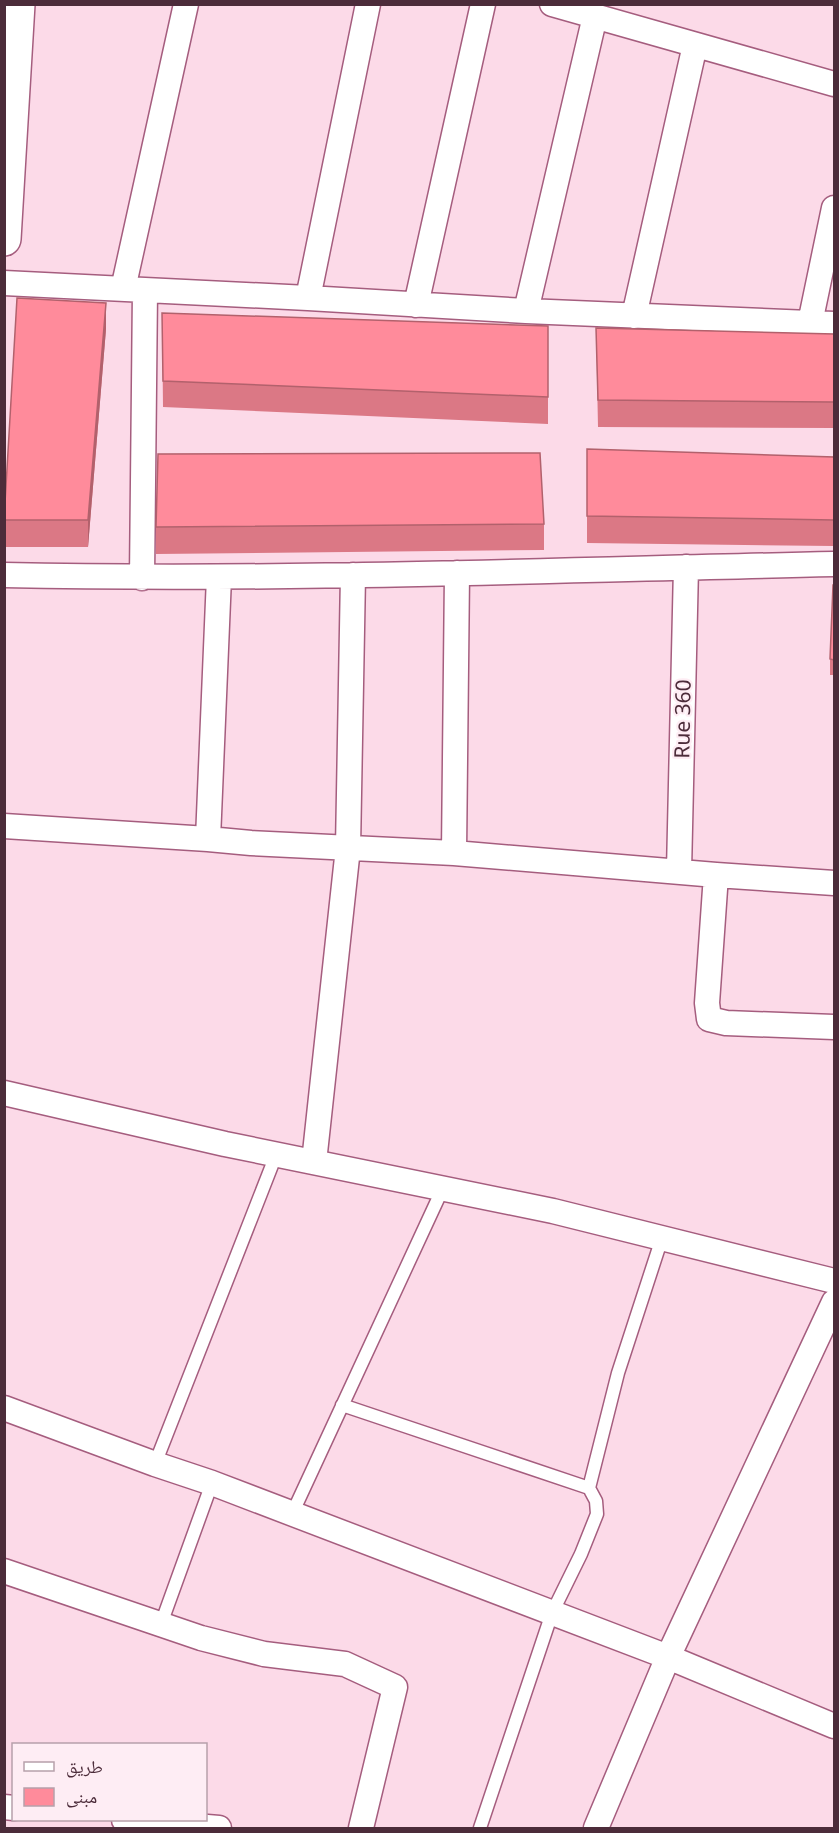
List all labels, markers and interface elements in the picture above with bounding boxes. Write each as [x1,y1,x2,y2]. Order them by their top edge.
street label: Rue 360 [667,679,697,759]
legend [12,1743,207,1821]
text: طريق [66,1754,103,1778]
text: مبنى [66,1784,97,1808]

